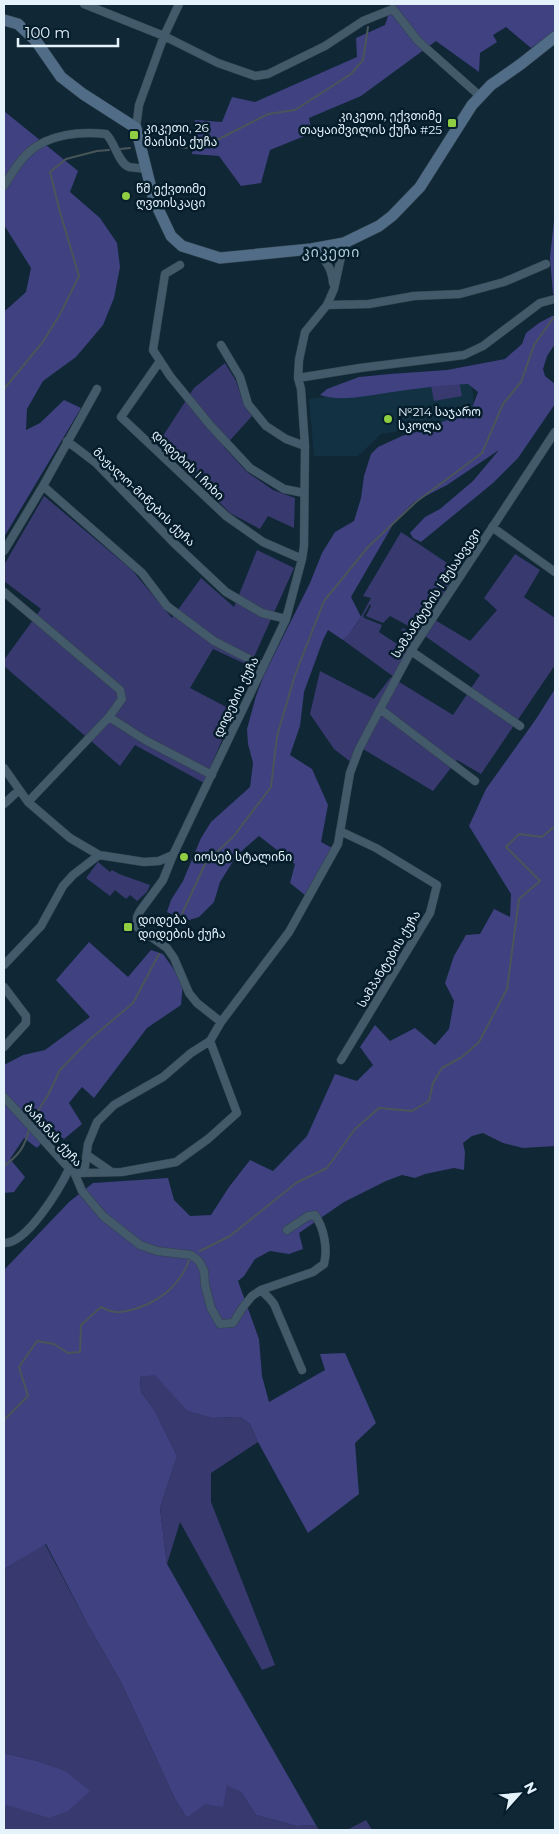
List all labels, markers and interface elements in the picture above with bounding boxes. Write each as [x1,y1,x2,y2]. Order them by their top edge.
scale bar [18,15,118,47]
text: 100 m [25,23,70,42]
place label: კიკეთი, ექვთიმე თაყაიშვილის ქუჩა #25 [300,108,442,138]
marker: კიკეთი, ექვთიმე თაყაიშვილის ქუჩა #25 [446,117,458,129]
place label: კიკეთი, 26 მაისის ქუჩა [144,120,217,149]
marker: კიკეთი, 26 მაისის ქუჩა [128,129,140,141]
place label: წმ ექვთიმე ღვთისკაცი [136,181,206,211]
marker: წმ ექვთიმე ღვთისკაცი [120,190,132,202]
district label: კიკეთი [302,243,360,261]
place label: №214 საჯარო სკოლა [398,404,481,434]
marker: №214 საჯარო სკოლა [382,413,394,425]
street label: დიდების I ჩიხი [148,426,228,504]
street label: მაჟალო-მიწების ქუჩა [90,444,198,550]
street label: სამპანტების I შესახვევი [388,525,483,661]
street label: დიდების ქუჩა [210,654,262,740]
place label: იოსებ სტალინი [194,849,292,865]
marker: იოსებ სტალინი [178,851,190,863]
street label: სამპანტების ქუჩა [354,907,424,1010]
place label: დიდება დიდების ქუჩა [138,912,226,942]
marker: დიდება დიდების ქუჩა [122,921,134,933]
street label: ბაჩანას ქუჩა [21,1100,86,1169]
north arrow [494,1769,544,1819]
text: N [520,1779,541,1797]

